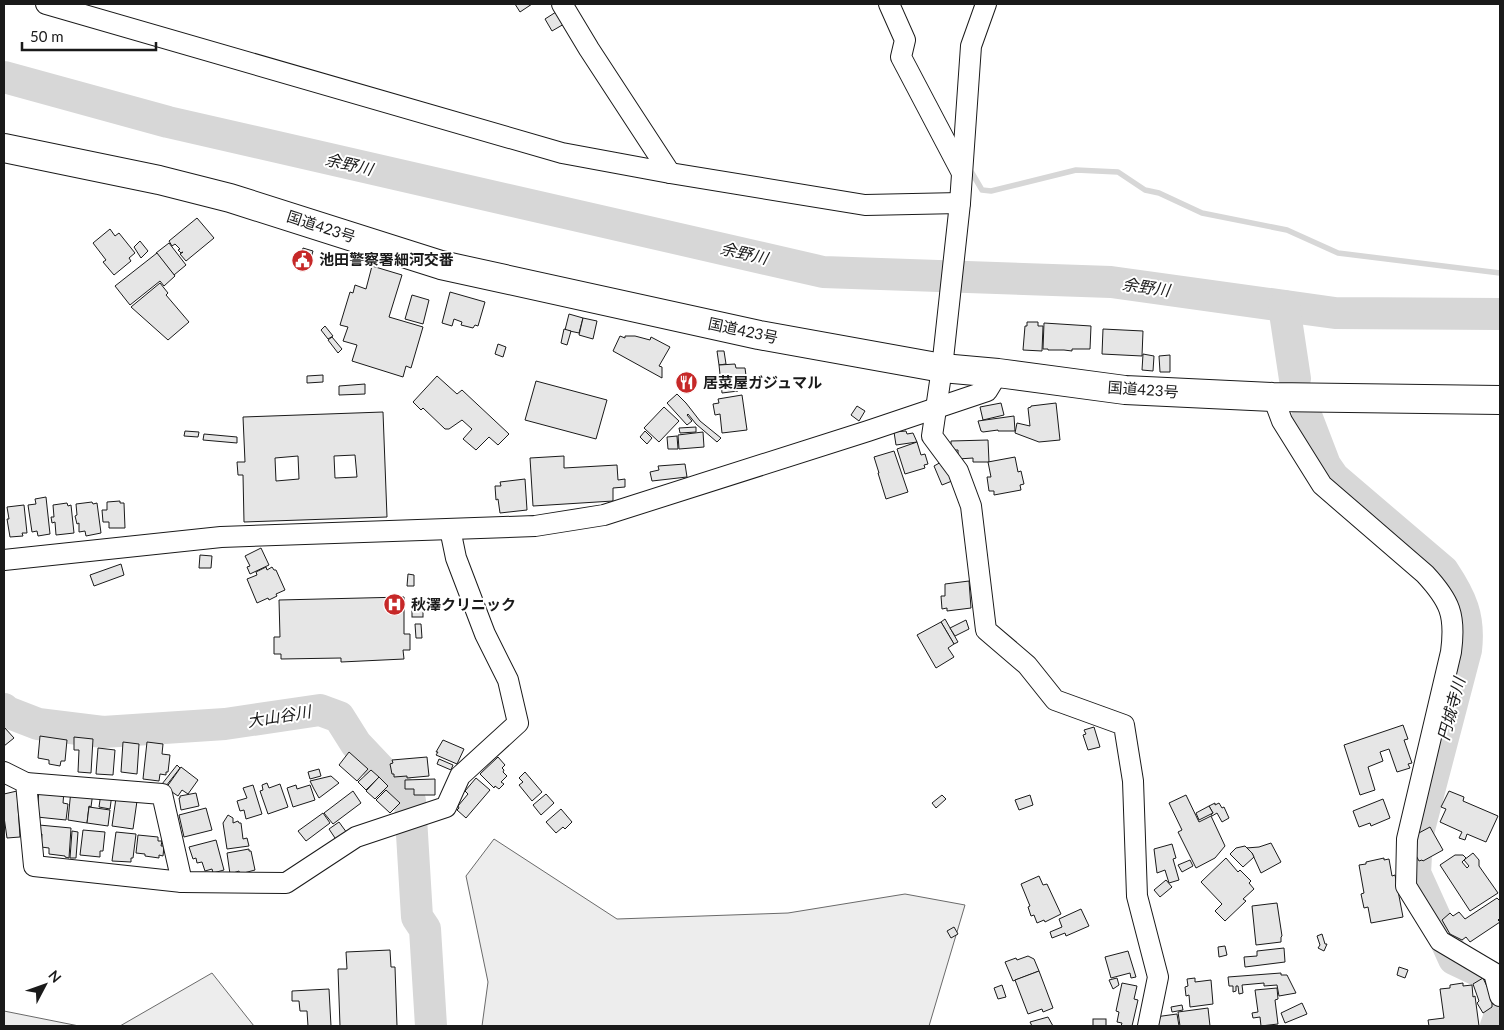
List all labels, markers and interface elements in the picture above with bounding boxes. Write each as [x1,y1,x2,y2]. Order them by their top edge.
scale bar [22,20,156,52]
text: 50 m [30,27,64,45]
water label: 余野川 [324,149,377,179]
street label: 国道423号 [285,207,358,246]
water label: 余野川 [719,238,772,268]
public building icon: 池田警察署細河交番 [291,248,315,272]
place label: 池田警察署細河交番 [319,250,454,268]
water label: 余野川 [1121,274,1173,300]
street label: 国道423号 [707,314,780,346]
restaurant icon: 居菜屋ガジュマル [675,371,699,395]
place label: 居菜屋ガジュマル [703,373,822,391]
street label: 国道423号 [1107,378,1179,400]
hospital icon: 秋澤クリニック [383,593,407,617]
place label: 秋澤クリニック [411,595,516,613]
water label: 円城寺川 [1433,674,1468,742]
water label: 大山谷川 [246,701,314,730]
north arrow [20,960,70,1010]
text: N [45,966,65,986]

